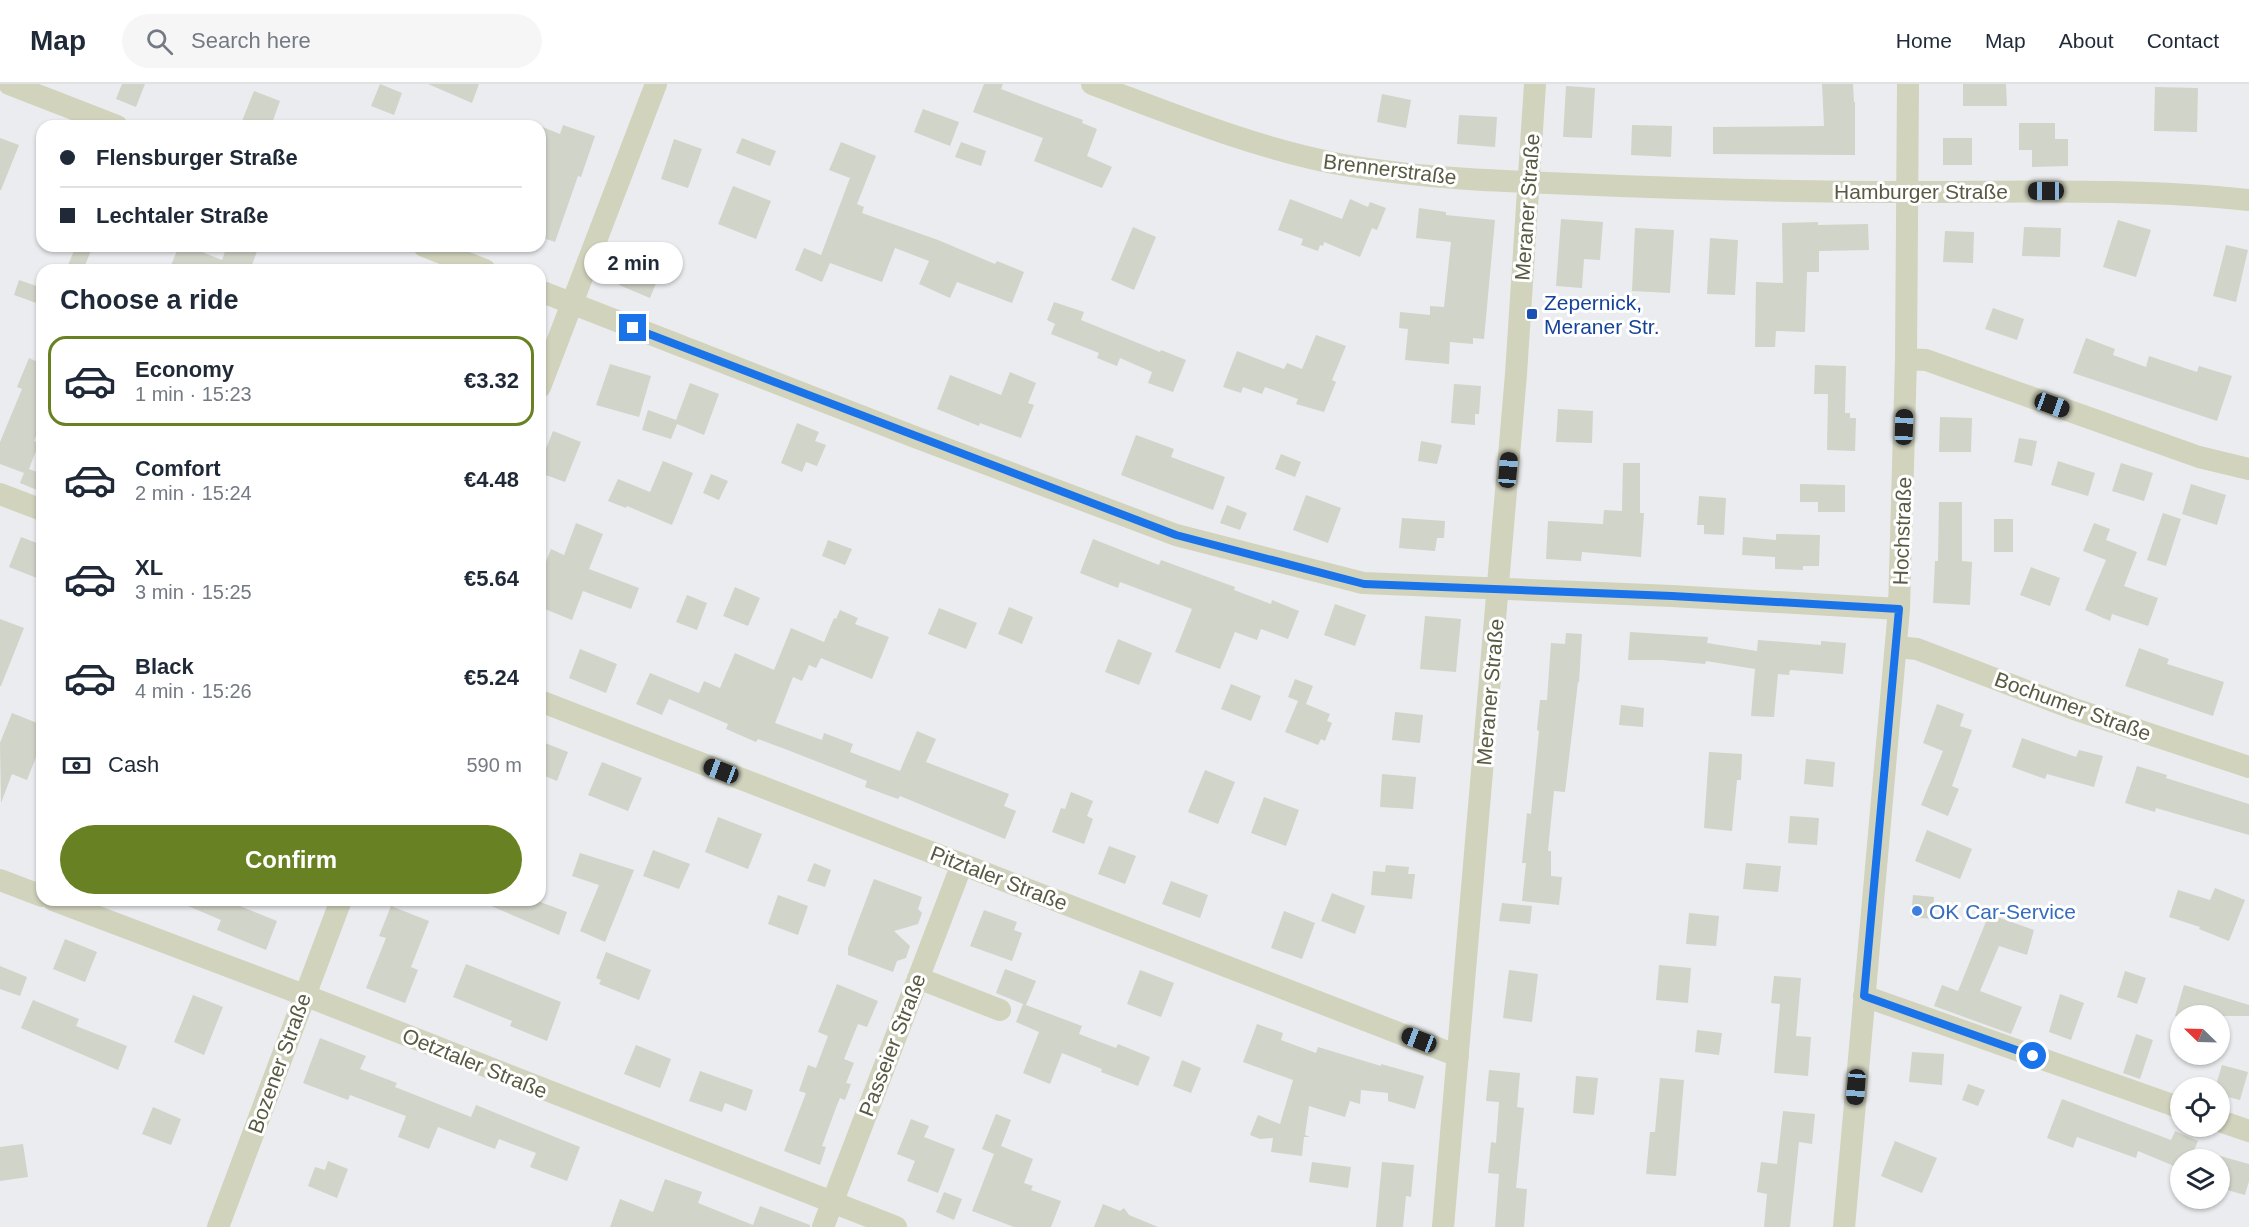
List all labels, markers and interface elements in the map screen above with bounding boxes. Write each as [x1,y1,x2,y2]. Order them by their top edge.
search box [122,14,542,68]
text: Map [30,25,86,56]
icon: search [143,25,176,58]
text: Search here [191,28,311,53]
text: Home [1896,29,1952,52]
text: Map [1985,29,2026,52]
text: About [2059,29,2114,52]
text: Contact [2147,29,2219,52]
street label: Meraner Straße [1510,133,1544,281]
text: Flensburger Straße [96,145,298,170]
street label: Brennerstraße [1322,149,1458,189]
street label: Hamburger Straße [1834,180,2008,203]
car [2028,182,2064,200]
text: Lechtaler Straße [96,203,268,228]
callout: 2 min [584,241,682,283]
text: 2 min [607,252,660,274]
text: Choose a ride [60,285,239,315]
place label: Zepernick, Meraner Str. [1544,291,1660,338]
marker: Zepernick, Meraner Str. [1525,307,1539,321]
route end [619,314,646,341]
icon: car [63,354,117,408]
text: Economy [135,357,234,382]
text: €3.32 [464,368,519,393]
text: 1 min · 15:23 [135,383,252,405]
car [2032,390,2072,420]
car [1894,409,1914,445]
car [1497,451,1519,489]
icon: car [63,453,117,507]
text: Comfort [135,456,221,481]
text: €4.48 [464,467,519,492]
street label: Hochstraße [1889,476,1915,586]
text: 2 min · 15:24 [135,482,252,504]
icon: car [63,552,117,606]
text: XL [135,555,163,580]
text: €5.64 [464,566,519,591]
text: 3 min · 15:25 [135,581,252,603]
street label: Meraner Straße [1472,618,1508,766]
icon: car [63,651,117,705]
text: Black [135,654,194,679]
text: €5.24 [464,665,519,690]
street label: Bochumer Straße [1992,667,2154,745]
text: 4 min · 15:26 [135,680,252,702]
icon: cash [60,749,93,782]
text: Cash [108,752,159,777]
text: 590 m [466,754,522,776]
car [701,756,741,786]
button: Confirm [60,825,522,894]
street label: Pitztaler Straße [927,841,1071,915]
place label: OK Car-Service [1929,900,2076,923]
marker: OK Car-Service [1910,904,1924,918]
street label: Passeier Straße [854,971,930,1119]
street label: Bozener Straße [243,990,315,1136]
north arrow [2170,1005,2230,1065]
map controls [2170,1005,2230,1209]
street label: Oetztaler Straße [399,1023,551,1103]
car [1399,1025,1439,1055]
route start [2019,1042,2046,1069]
car [1845,1068,1867,1106]
button: locate [2170,1077,2230,1137]
button: layers [2170,1149,2230,1209]

